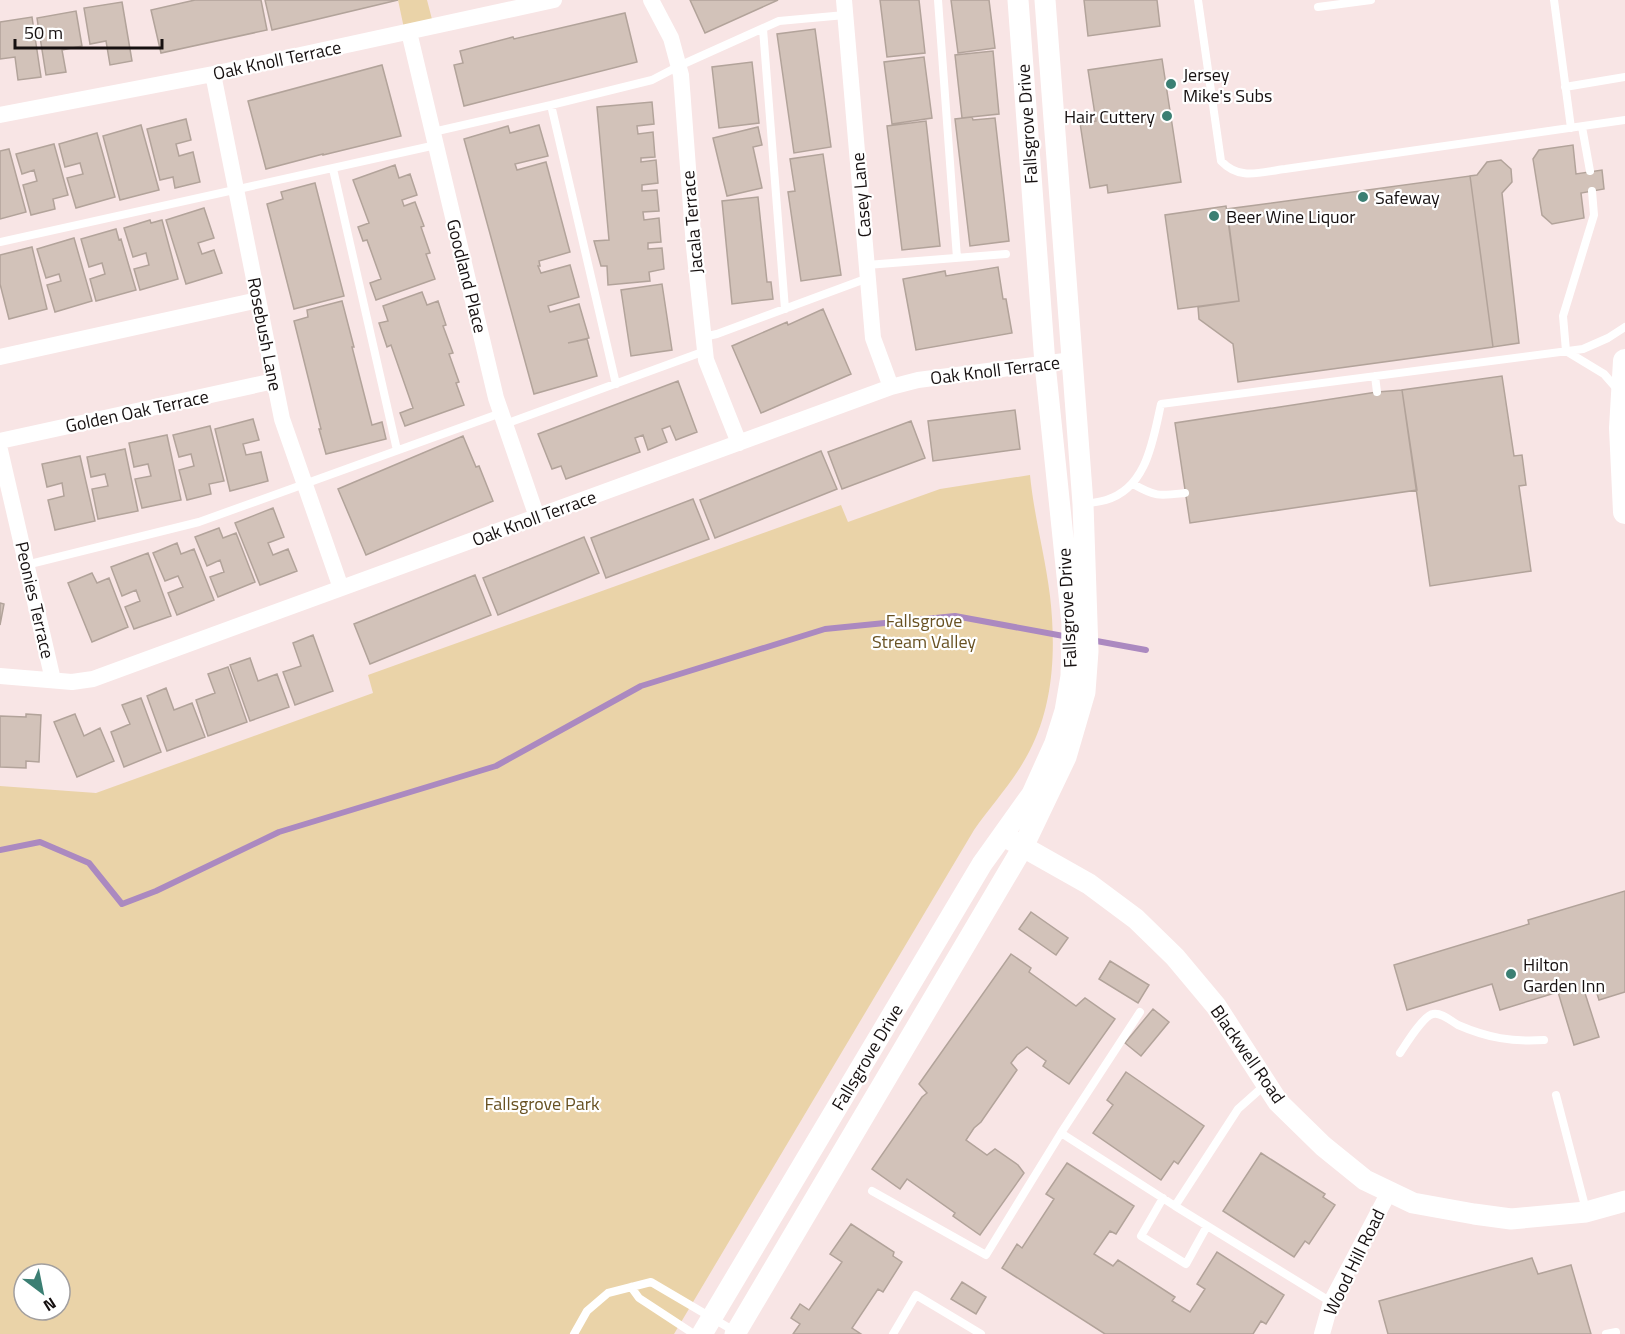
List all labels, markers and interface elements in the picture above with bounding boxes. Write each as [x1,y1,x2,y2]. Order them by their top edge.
scale bar [15,12,162,50]
text: 50 m [24,19,63,46]
street label: Oak Knoll Terrace [210,33,344,87]
place label: Jersey Mike's Subs [1183,61,1272,109]
street label: Fallsgrove Drive [1009,63,1045,185]
marker: Jersey Mike's Subs [1164,77,1178,91]
place label: Hair Cuttery [1064,103,1155,130]
marker: Hair Cuttery [1160,109,1174,123]
street label: Casey Lane [844,151,878,239]
street label: Jacala Terrace [674,169,710,275]
place label: Safeway [1375,184,1440,211]
marker: Safeway [1356,190,1370,204]
place label: Beer Wine Liquor [1226,203,1355,230]
marker: Beer Wine Liquor [1207,209,1221,223]
street label: Goodland Place [440,216,494,336]
street label: Rosebush Lane [241,275,289,393]
street label: Oak Knoll Terrace [929,349,1061,391]
street label: Golden Oak Terrace [63,383,211,439]
street label: Oak Knoll Terrace [468,483,600,553]
street label: Peonies Terrace [8,539,62,661]
street label: Fallsgrove Drive [1050,547,1084,669]
park label: Fallsgrove Stream Valley [872,607,976,655]
place label: Hilton Garden Inn [1523,951,1605,999]
marker: Hilton Garden Inn [1504,967,1518,981]
street label: Fallsgrove Drive [825,999,909,1115]
street label: Blackwell Road [1204,999,1292,1109]
park label: Fallsgrove Park [484,1090,600,1117]
street label: Wood Hill Road [1317,1204,1391,1320]
north arrow [12,1262,72,1322]
text: N [39,1292,61,1318]

